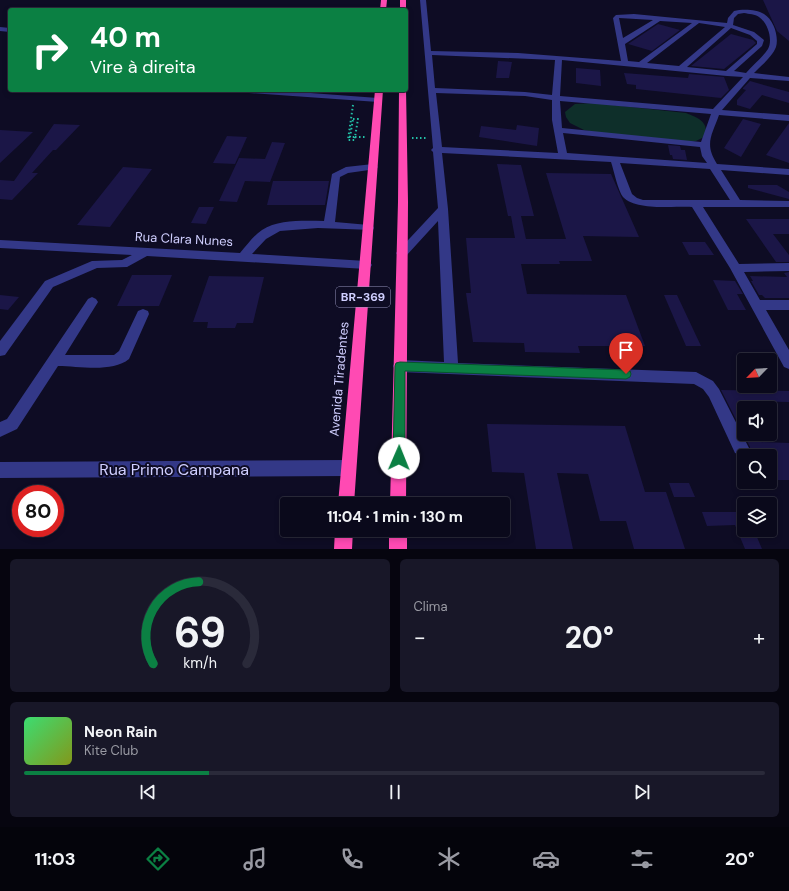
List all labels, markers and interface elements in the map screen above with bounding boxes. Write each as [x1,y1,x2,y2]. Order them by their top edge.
text: 40 m [90,19,161,56]
icon: right [24,24,76,76]
text: Vire à direita [90,55,196,79]
street label: Rua Clara Nunes [135,228,233,250]
road number: BR-369 [336,287,390,307]
street label: Avenida Tiradentes [326,321,352,437]
pin [609,333,643,374]
icon: arrive [615,339,637,361]
north arrow [737,353,777,393]
map controls [737,353,777,537]
button: sound [737,401,777,441]
position arrow [378,437,420,479]
button: search [737,449,777,489]
street label: Rua Primo Campana [99,459,249,480]
speed limit sign: 80 [12,485,64,537]
button: layers [737,497,777,537]
text: 11:04 · 1 min · 130 m [327,507,463,527]
text: Clima [414,598,448,615]
text: 69 [174,605,226,659]
text: 20° [565,618,614,657]
text: − [414,623,426,652]
text: + [753,623,765,652]
text: km/h [183,653,217,671]
text: Neon Rain [84,722,157,742]
text: Kite Club [84,742,138,759]
icon: previous [137,781,159,803]
icon: pause [384,781,406,803]
icon: next [631,781,653,803]
icon: directions [144,845,172,873]
icon: music [241,845,269,873]
icon: phone [338,845,366,873]
icon: climate [435,845,463,873]
icon: car [532,845,560,873]
icon: filters [628,845,656,873]
text: 11:03 [34,847,76,871]
text: 20° [725,847,755,871]

